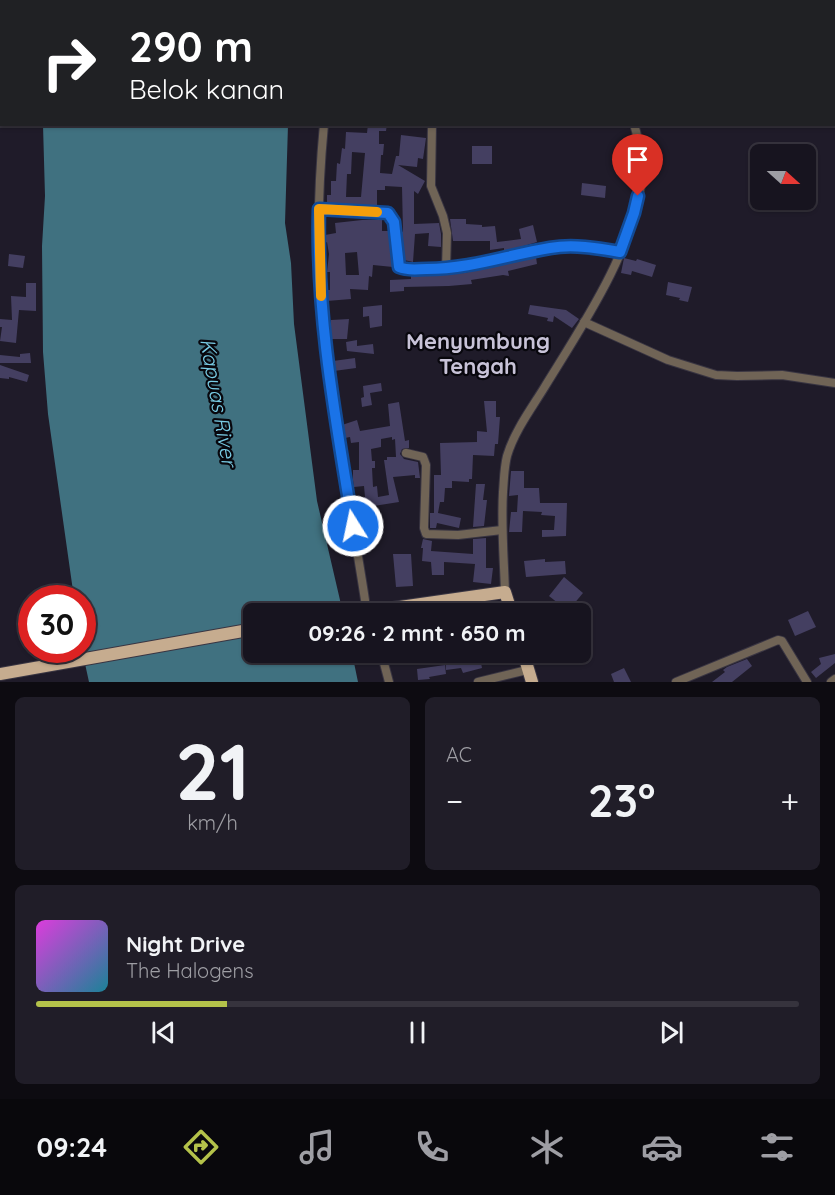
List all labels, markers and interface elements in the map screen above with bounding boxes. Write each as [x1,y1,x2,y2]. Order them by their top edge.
text: 290 m [129,20,253,73]
icon: right [30,24,108,102]
text: Belok kanan [129,72,284,106]
pin [612,134,663,196]
icon: arrive [621,143,654,176]
north arrow [750,144,816,210]
map controls [750,144,816,210]
district label: Menyumbung Tengah [406,327,550,380]
water label: Kapuas River [195,336,244,471]
position arrow [321,494,385,558]
speed limit sign: 30 [18,585,96,663]
text: 09:26 · 2 mnt · 650 m [309,619,525,647]
text: 21 [175,722,250,820]
text: AC [446,742,472,767]
text: 23° [588,772,656,828]
text: − [446,780,463,821]
text: + [780,780,799,821]
text: km/h [187,810,238,835]
text: Night Drive [126,930,245,958]
text: The Halogens [126,958,254,983]
icon: previous [147,1016,180,1049]
icon: pause [401,1016,434,1049]
icon: next [655,1016,688,1049]
icon: directions [180,1126,222,1168]
icon: music [296,1126,338,1168]
icon: phone [411,1126,453,1168]
icon: climate [526,1126,568,1168]
icon: car [641,1126,683,1168]
icon: filters [756,1126,798,1168]
text: 09:24 [37,1130,107,1164]

